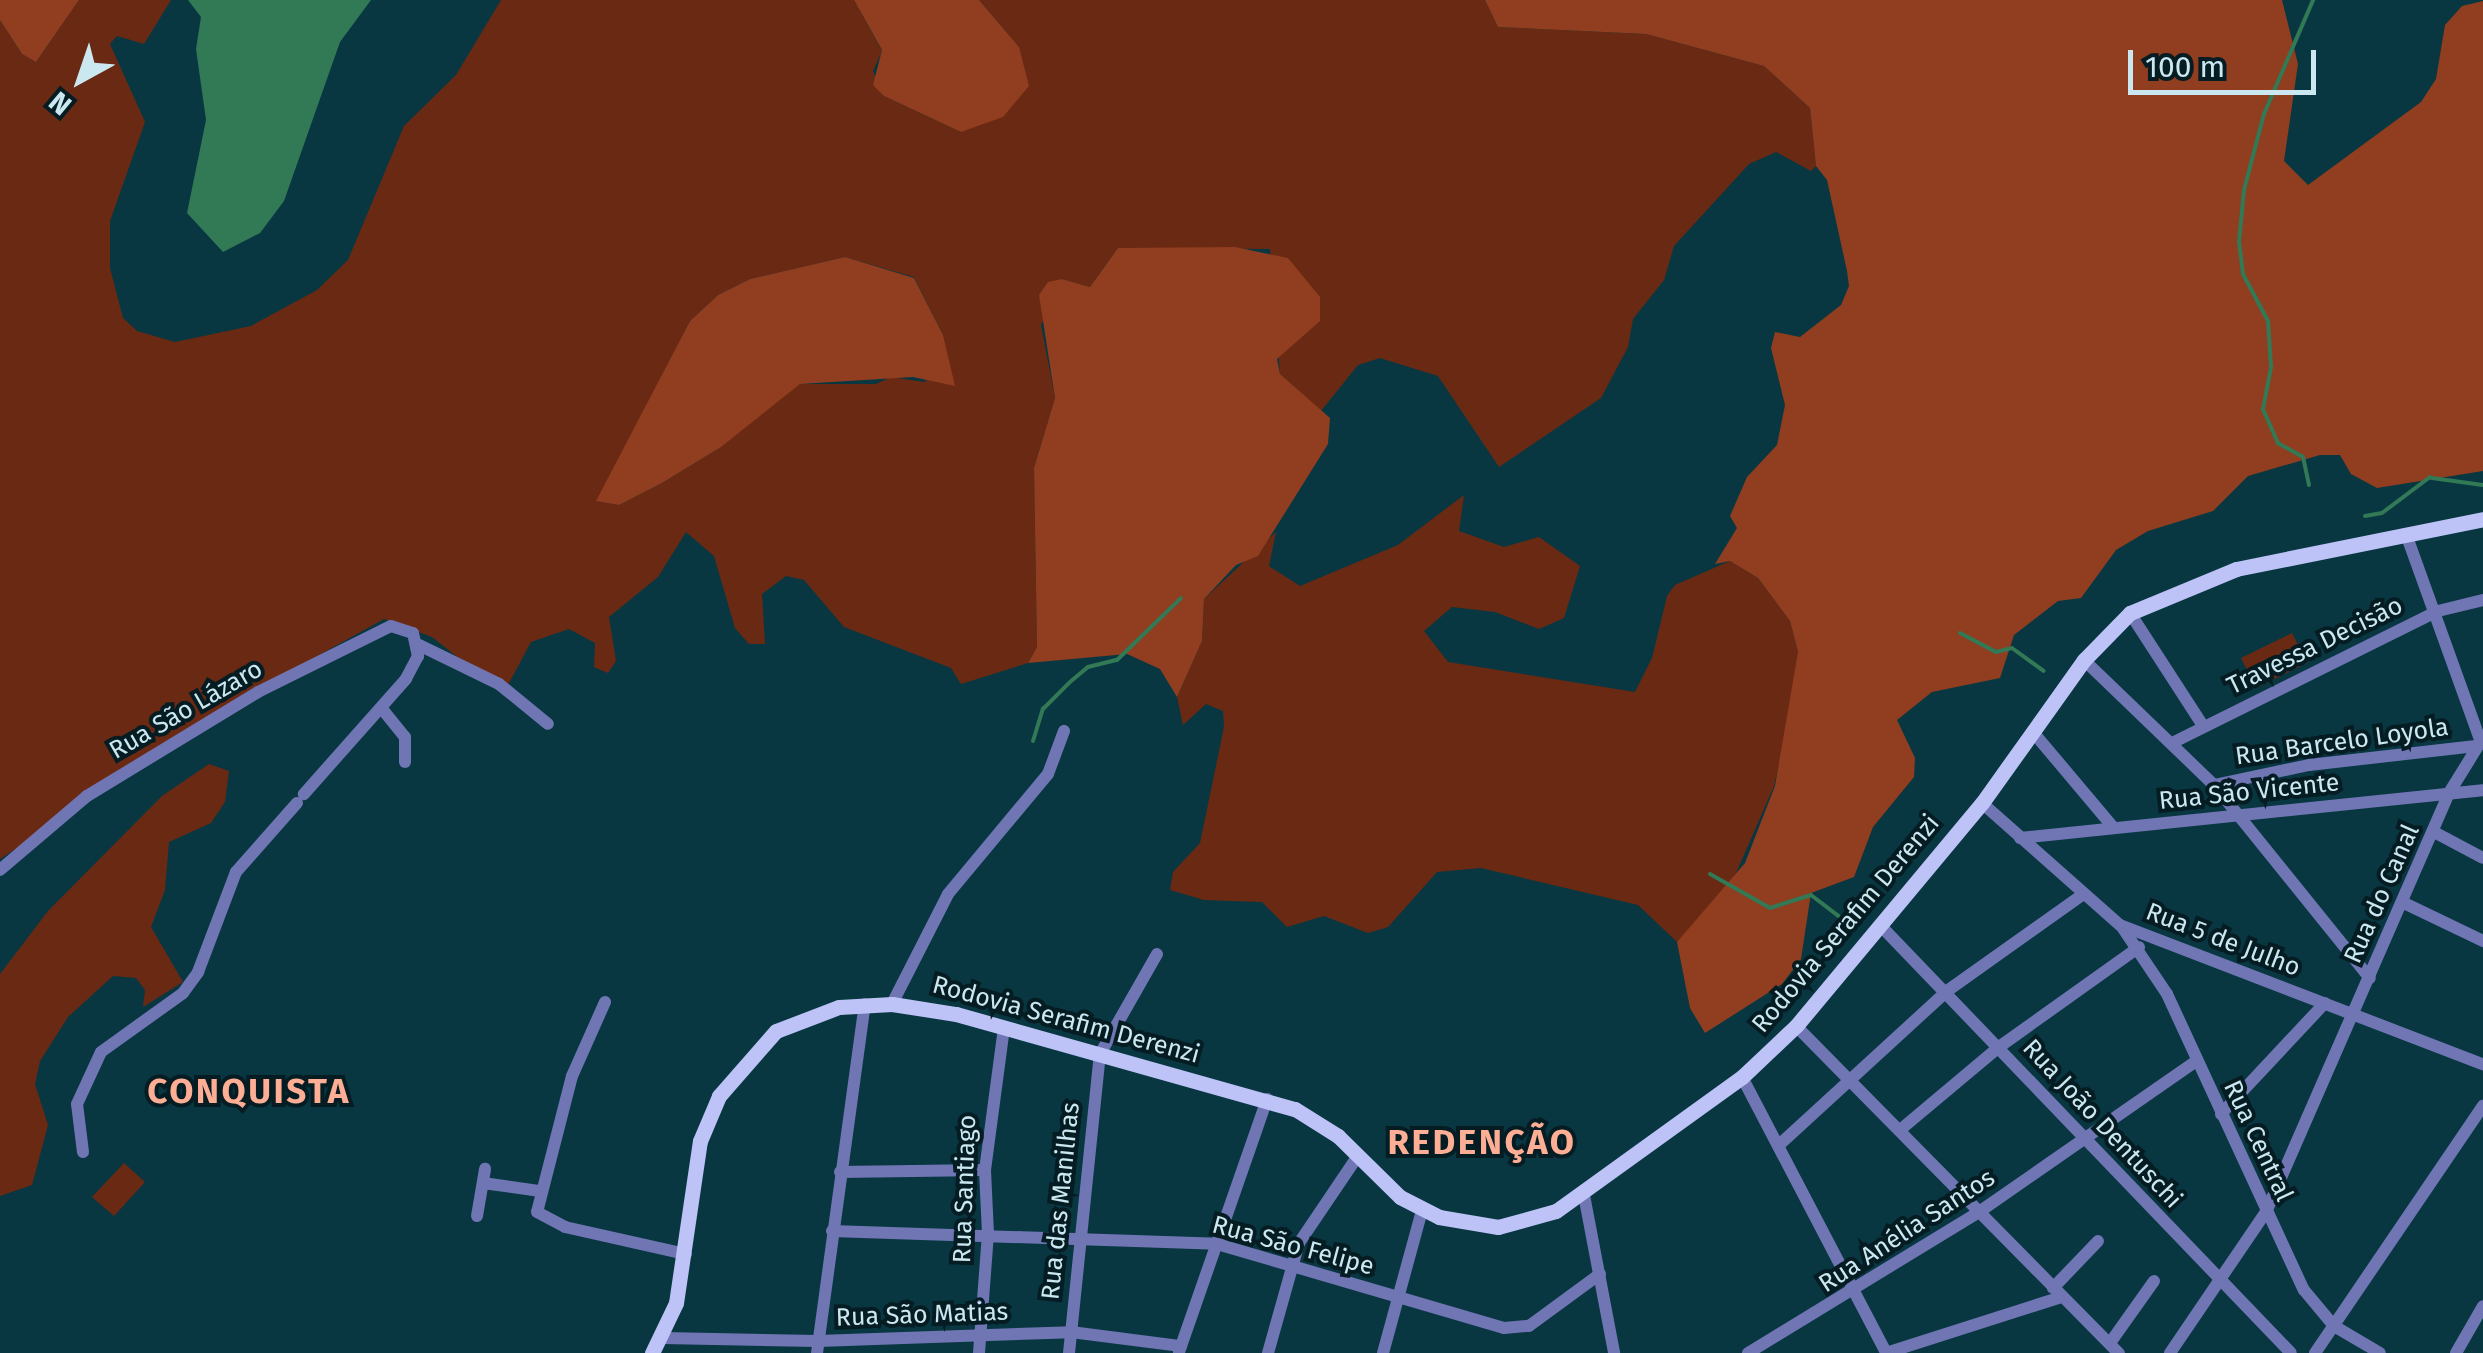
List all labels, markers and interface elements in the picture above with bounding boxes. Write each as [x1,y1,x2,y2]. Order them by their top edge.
north arrow [30,30,130,130]
scale bar [2133,30,2320,92]
text: 100 m [2145,49,2225,85]
text: N [43,85,78,122]
street label: Travessa Decisão [2222,591,2408,701]
street label: Rua São Lázaro [104,654,268,766]
street label: Rua Barcelo Loyola [2233,712,2451,772]
street label: Rua São Vicente [2157,768,2341,816]
street label: Rodovia Serafim Derenzi [1746,809,1946,1039]
street label: Rua do Canal [2338,820,2426,968]
street label: Rua 5 de Julho [2142,897,2304,983]
street label: Rodovia Serafim Derenzi [929,970,1203,1070]
street label: Rua João Dentuschi [2016,1033,2188,1215]
district label: CONQUISTA [147,1070,351,1112]
street label: Rua Central [2217,1076,2299,1206]
street label: Rua das Manilhas [1036,1101,1086,1301]
street label: Rua Santiago [947,1114,983,1264]
district label: REDENÇÃO [1387,1121,1577,1163]
street label: Rua Anélia Santos [1813,1163,2001,1299]
street label: Rua São Felipe [1209,1210,1377,1282]
street label: Rua São Matias [835,1297,1009,1333]

